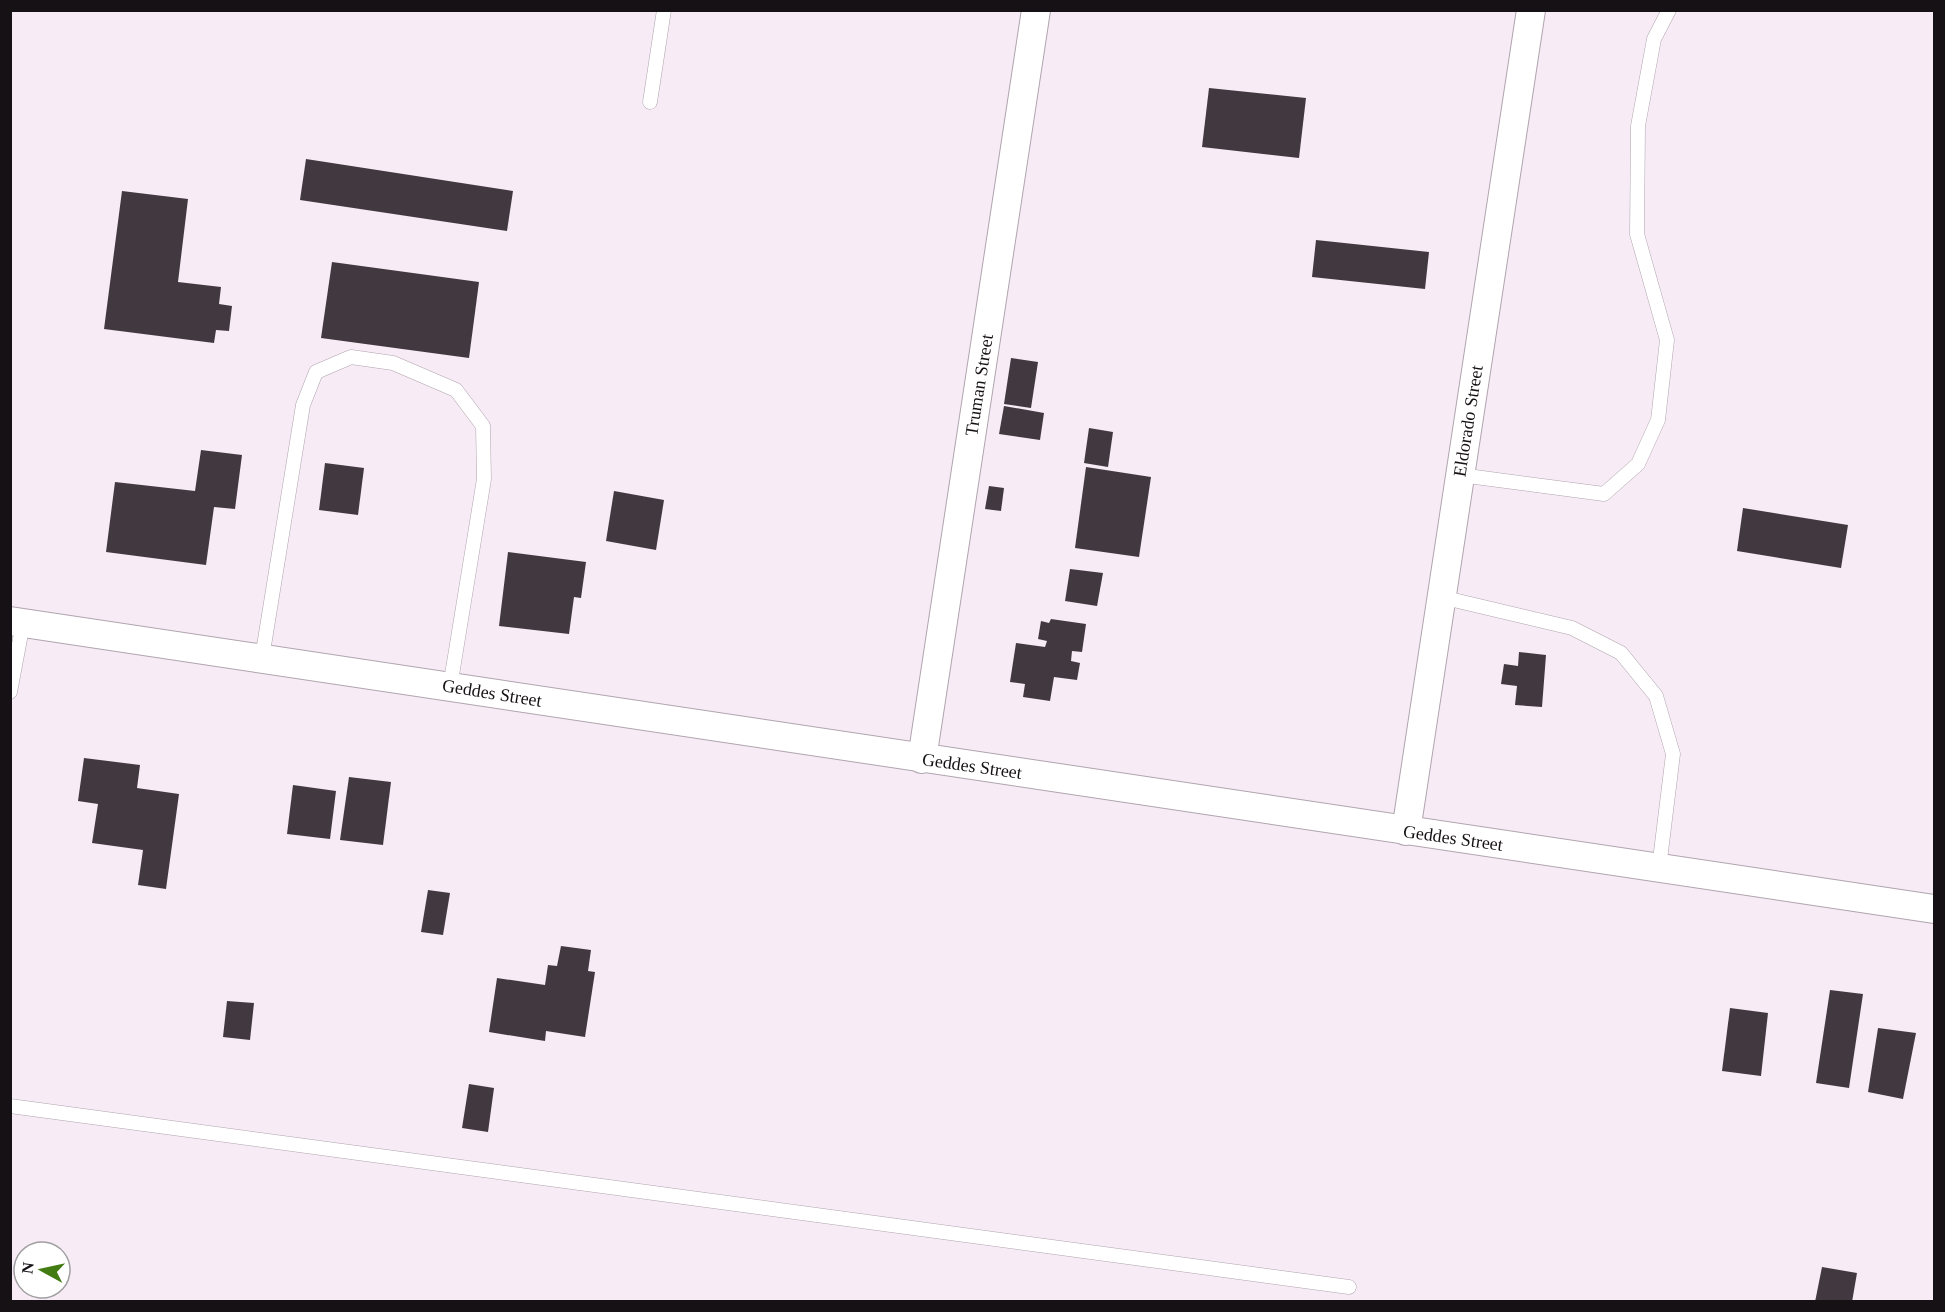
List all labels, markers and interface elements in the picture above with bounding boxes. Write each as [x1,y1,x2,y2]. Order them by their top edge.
street label: Truman Street [961,333,997,437]
street label: Eldorado Street [1449,364,1487,478]
street label: Geddes Street [441,675,543,711]
street label: Geddes Street [921,749,1023,783]
street label: Geddes Street [1402,821,1504,855]
north arrow [12,1240,72,1300]
text: N [18,1261,37,1275]

